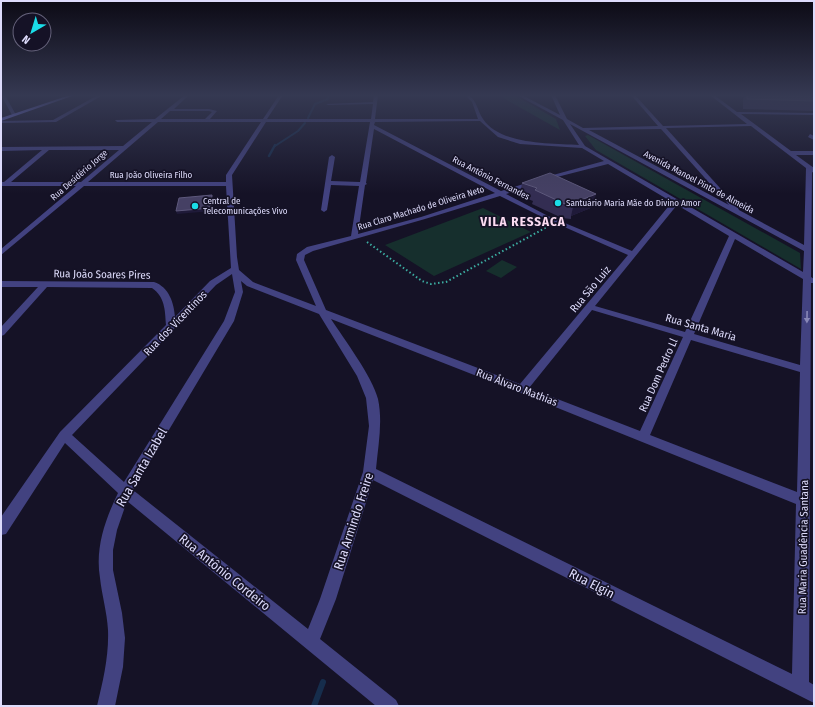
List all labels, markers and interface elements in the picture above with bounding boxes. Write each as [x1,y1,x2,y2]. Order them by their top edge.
north arrow [12,12,52,52]
text: N [20,32,33,47]
street label: Rua Desidério Jorge [48,147,110,202]
street label: Avenida Manoel Pinto de Almeida [642,149,756,216]
street label: Rua Antônio Fernandes [451,154,531,202]
street label: Rua João Oliveira Filho [110,170,193,180]
street label: Rua Claro Machado de Oliveira Neto [357,184,486,232]
place label: Central de Telecomunicações Vivo [203,196,288,216]
marker: Santuário Maria Mãe do Divino Amor [553,198,563,208]
place label: Santuário Maria Mãe do Divino Amor [566,198,701,208]
marker: Central de Telecomunicações Vivo [190,201,200,211]
district label: VILA RESSACA [479,214,566,229]
street label: Rua São Luiz [567,263,614,315]
street label: Rua João Soares Pires [53,267,151,282]
street label: Rua dos Vicentinos [141,288,210,359]
street label: Rua Santa Maria [664,311,738,344]
one-way arrow [804,311,810,324]
street label: Rua Dom Pedro Ll [636,336,681,414]
street label: Rua Álvaro Mathias [474,365,560,409]
street label: Rua Santa Izabel [113,425,170,509]
street label: Rua Armindo Freire [331,471,376,572]
street label: Rua Maria Guadência Santana [796,480,811,614]
street label: Rua Antônio Cordeiro [176,531,273,614]
street label: Rua Elgin [567,566,617,601]

